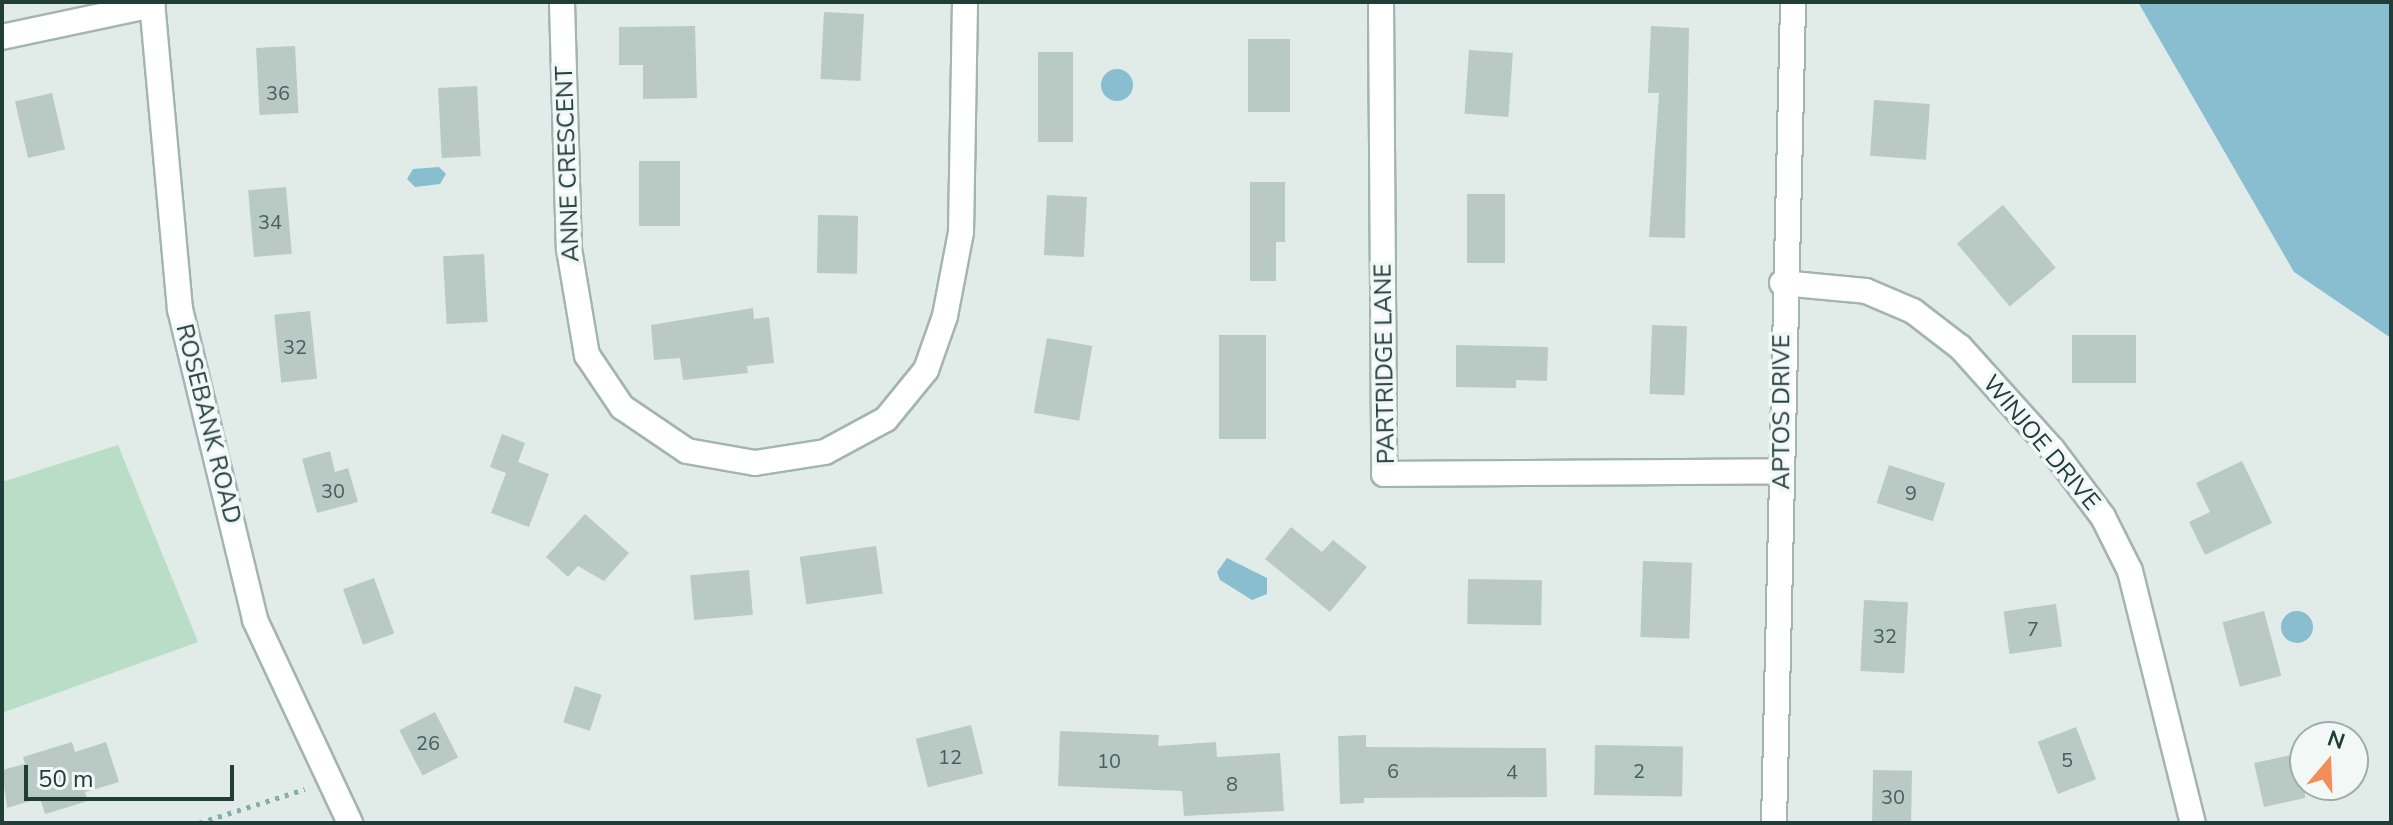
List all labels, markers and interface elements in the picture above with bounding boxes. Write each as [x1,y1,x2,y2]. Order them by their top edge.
street label: ANNE CRESCENT [550,65,586,263]
house number: 36 [266,81,290,105]
house number: 34 [258,210,282,234]
street label: PARTRIDGE LANE [1369,264,1401,464]
street label: ROSEBANK ROAD [169,321,247,527]
street label: APTOS DRIVE [1768,334,1796,490]
house number: 32 [283,335,307,359]
street label: WINJOE DRIVE [1976,370,2106,516]
house number: 30 [321,479,345,503]
house number: 9 [1905,481,1917,505]
house number: 7 [2027,617,2039,641]
house number: 32 [1873,624,1897,648]
north arrow [2289,721,2369,801]
text: N [2323,723,2349,757]
house number: 26 [416,731,440,755]
house number: 12 [938,745,962,769]
house number: 5 [2061,748,2073,772]
scale bar [28,749,238,799]
house number: 10 [1097,749,1121,773]
house number: 6 [1387,759,1399,783]
house number: 2 [1633,759,1645,783]
house number: 4 [1506,760,1518,784]
text: 50 m [38,763,94,795]
house number: 8 [1226,772,1238,796]
house number: 30 [1881,785,1905,809]

